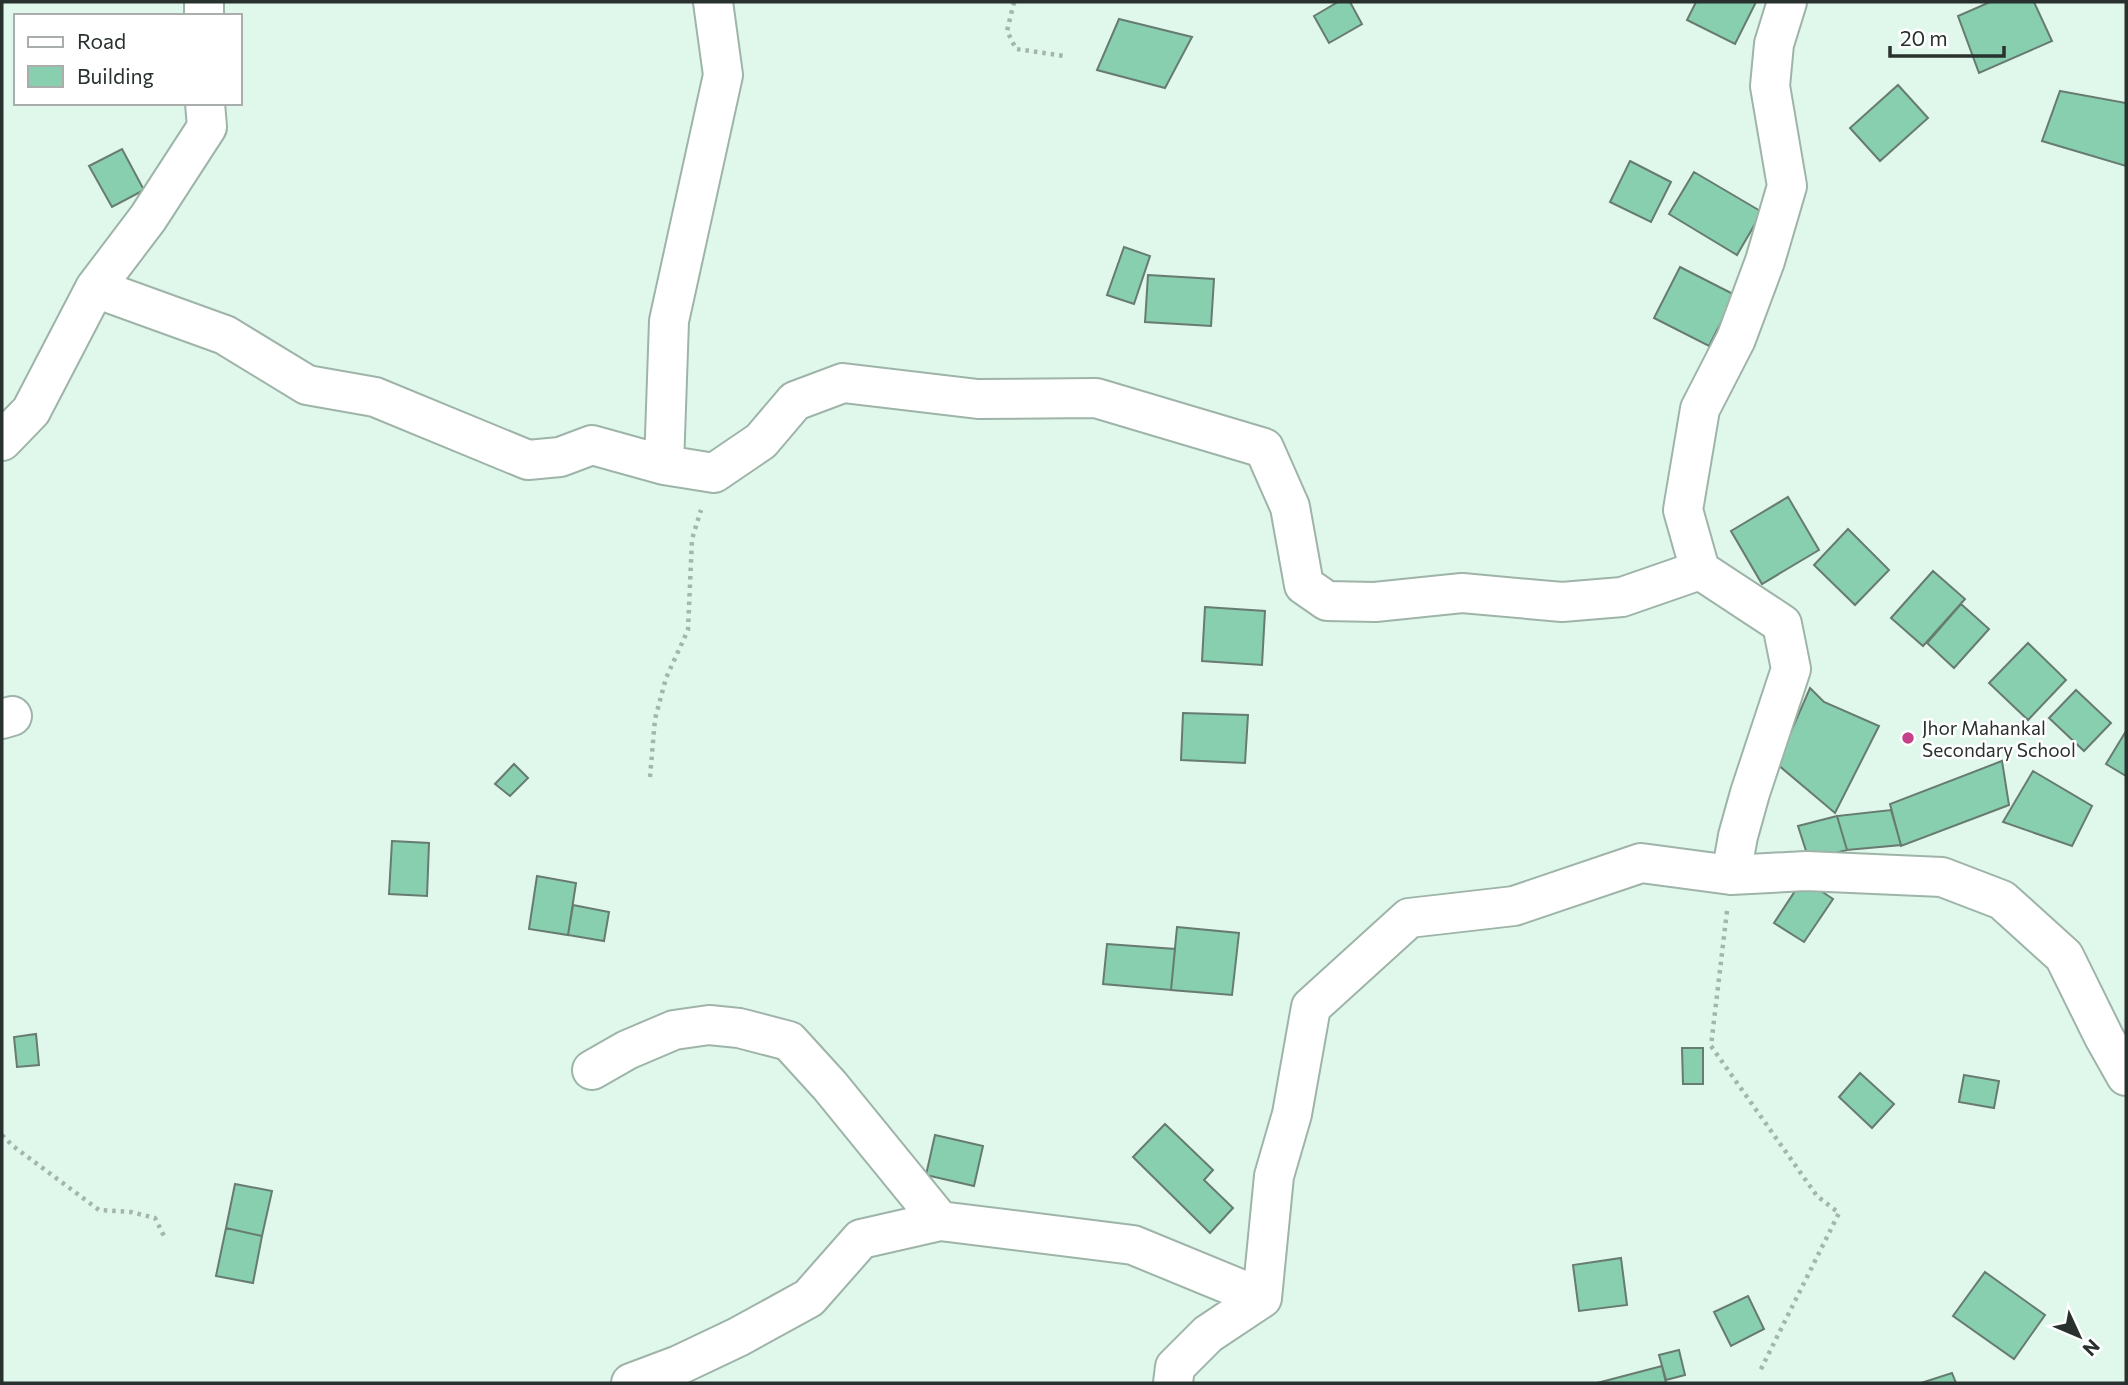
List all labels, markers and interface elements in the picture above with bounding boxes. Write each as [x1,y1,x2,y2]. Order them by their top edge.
legend [14,14,242,105]
scale bar [1890,14,2004,58]
text: 20 m [1900,25,1948,50]
text: Road [77,28,126,53]
text: Building [77,63,154,88]
place label: Jhor Mahankal Secondary School [1922,716,2076,761]
marker: Jhor Mahankal Secondary School [1900,730,1916,746]
north arrow [2044,1301,2114,1371]
text: N [2078,1335,2105,1361]

